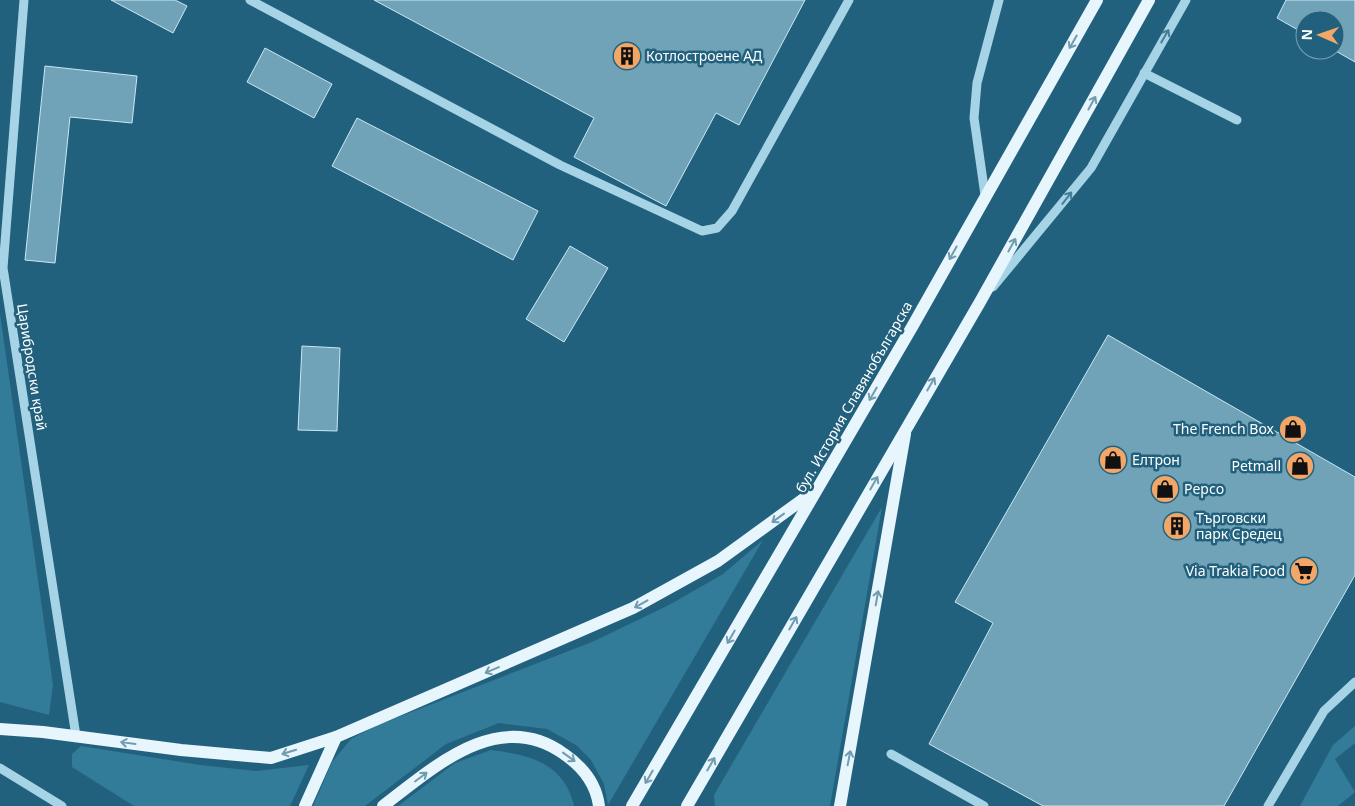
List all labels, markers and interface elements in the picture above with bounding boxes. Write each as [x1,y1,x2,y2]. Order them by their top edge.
north arrow [1295,10,1345,60]
one-way arrow [1160,29,1170,44]
text: N [1297,29,1316,41]
one-way arrow [1067,35,1077,49]
building icon: Котлостроене АД [612,41,642,71]
place label: Котлостроене АД [646,46,763,65]
one-way arrow [1087,96,1097,110]
one-way arrow [1062,191,1073,204]
one-way arrow [1008,238,1018,252]
one-way arrow [948,245,958,259]
street label: бул. История Славянобългарска [791,297,916,496]
street label: Царибродски край [13,302,52,432]
one-way arrow [927,378,937,392]
one-way arrow [868,387,878,401]
shop icon: The French Box [1278,414,1308,444]
place label: The French Box [1173,419,1275,438]
shop icon: Елтрон [1098,445,1128,475]
place label: Елтрон [1132,450,1180,469]
shop icon: Petmall [1285,451,1315,481]
place label: Petmall [1231,456,1281,475]
shop icon: Pepco [1150,474,1180,504]
one-way arrow [870,476,880,490]
place label: Pepco [1184,479,1224,498]
place label: Търговски парк Средец [1196,508,1282,543]
building icon: Търговски парк Средец [1162,511,1192,541]
one-way arrow [771,513,785,523]
supermarket icon: Via Trakia Food [1289,556,1319,586]
place label: Via Trakia Food [1186,561,1285,580]
one-way arrow [872,590,882,606]
one-way arrow [633,599,648,609]
one-way arrow [788,617,798,631]
one-way arrow [726,629,736,644]
one-way arrow [485,666,500,676]
one-way arrow [121,738,137,748]
one-way arrow [282,747,298,757]
one-way arrow [844,750,854,766]
one-way arrow [562,752,576,762]
one-way arrow [707,757,717,771]
one-way arrow [643,770,653,784]
one-way arrow [414,771,427,782]

